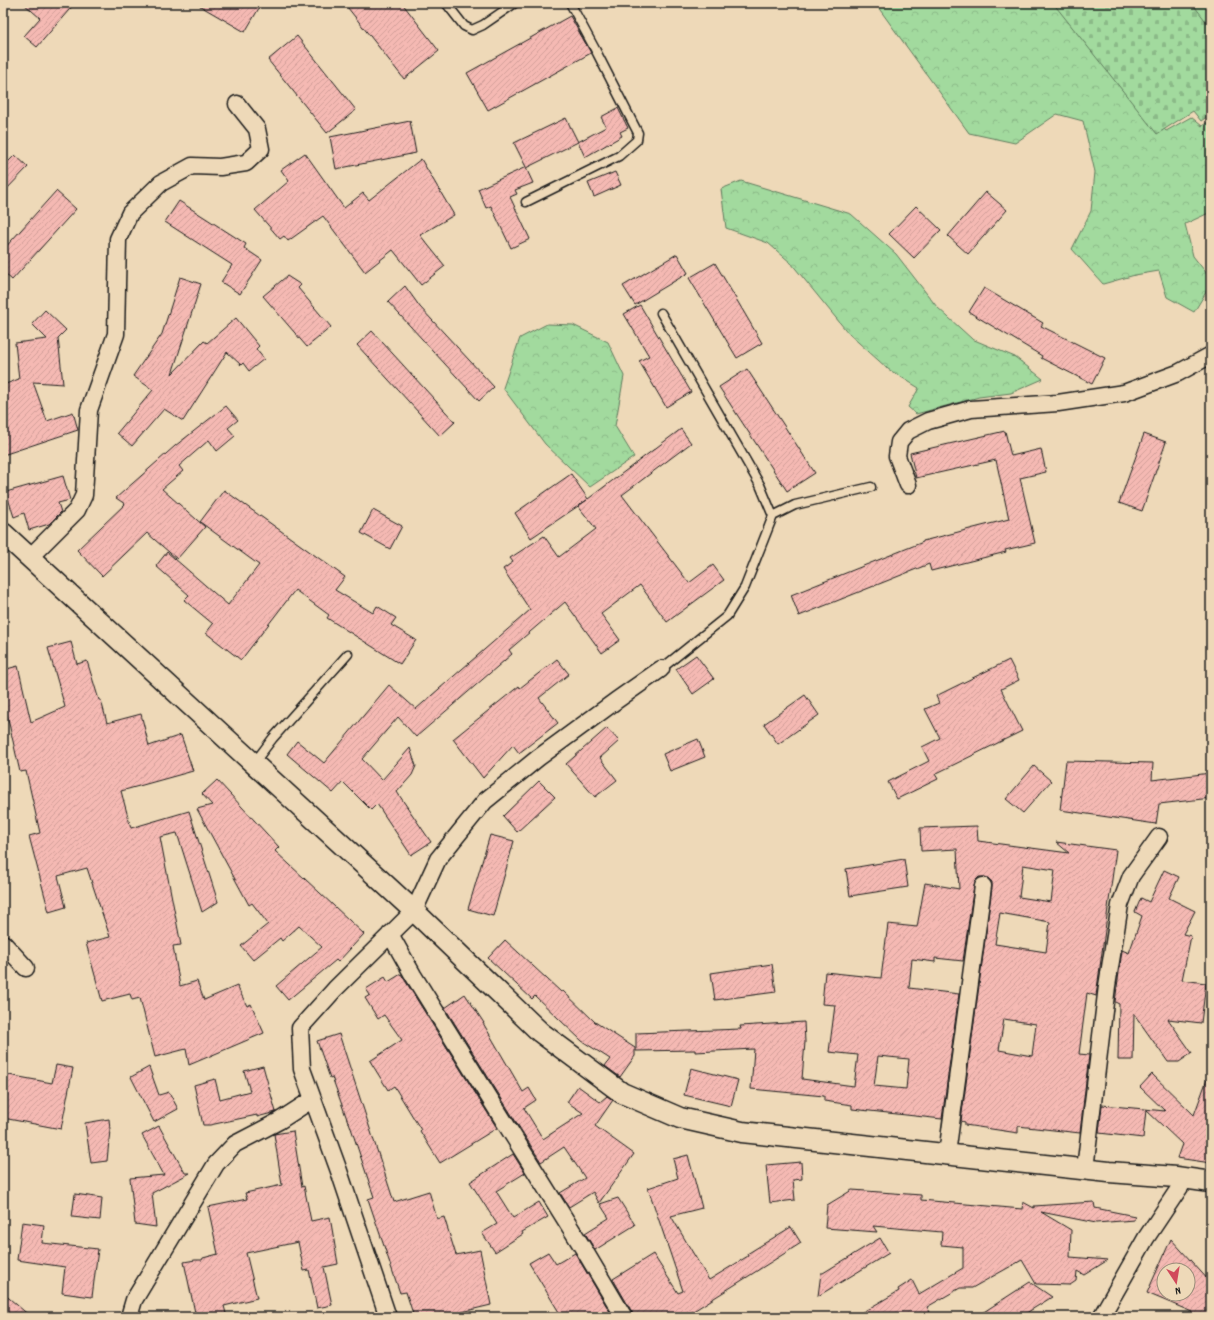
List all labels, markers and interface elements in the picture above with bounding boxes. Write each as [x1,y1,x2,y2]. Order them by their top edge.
north arrow [1156,1262,1196,1302]
text: N [1173,1281,1182,1298]

